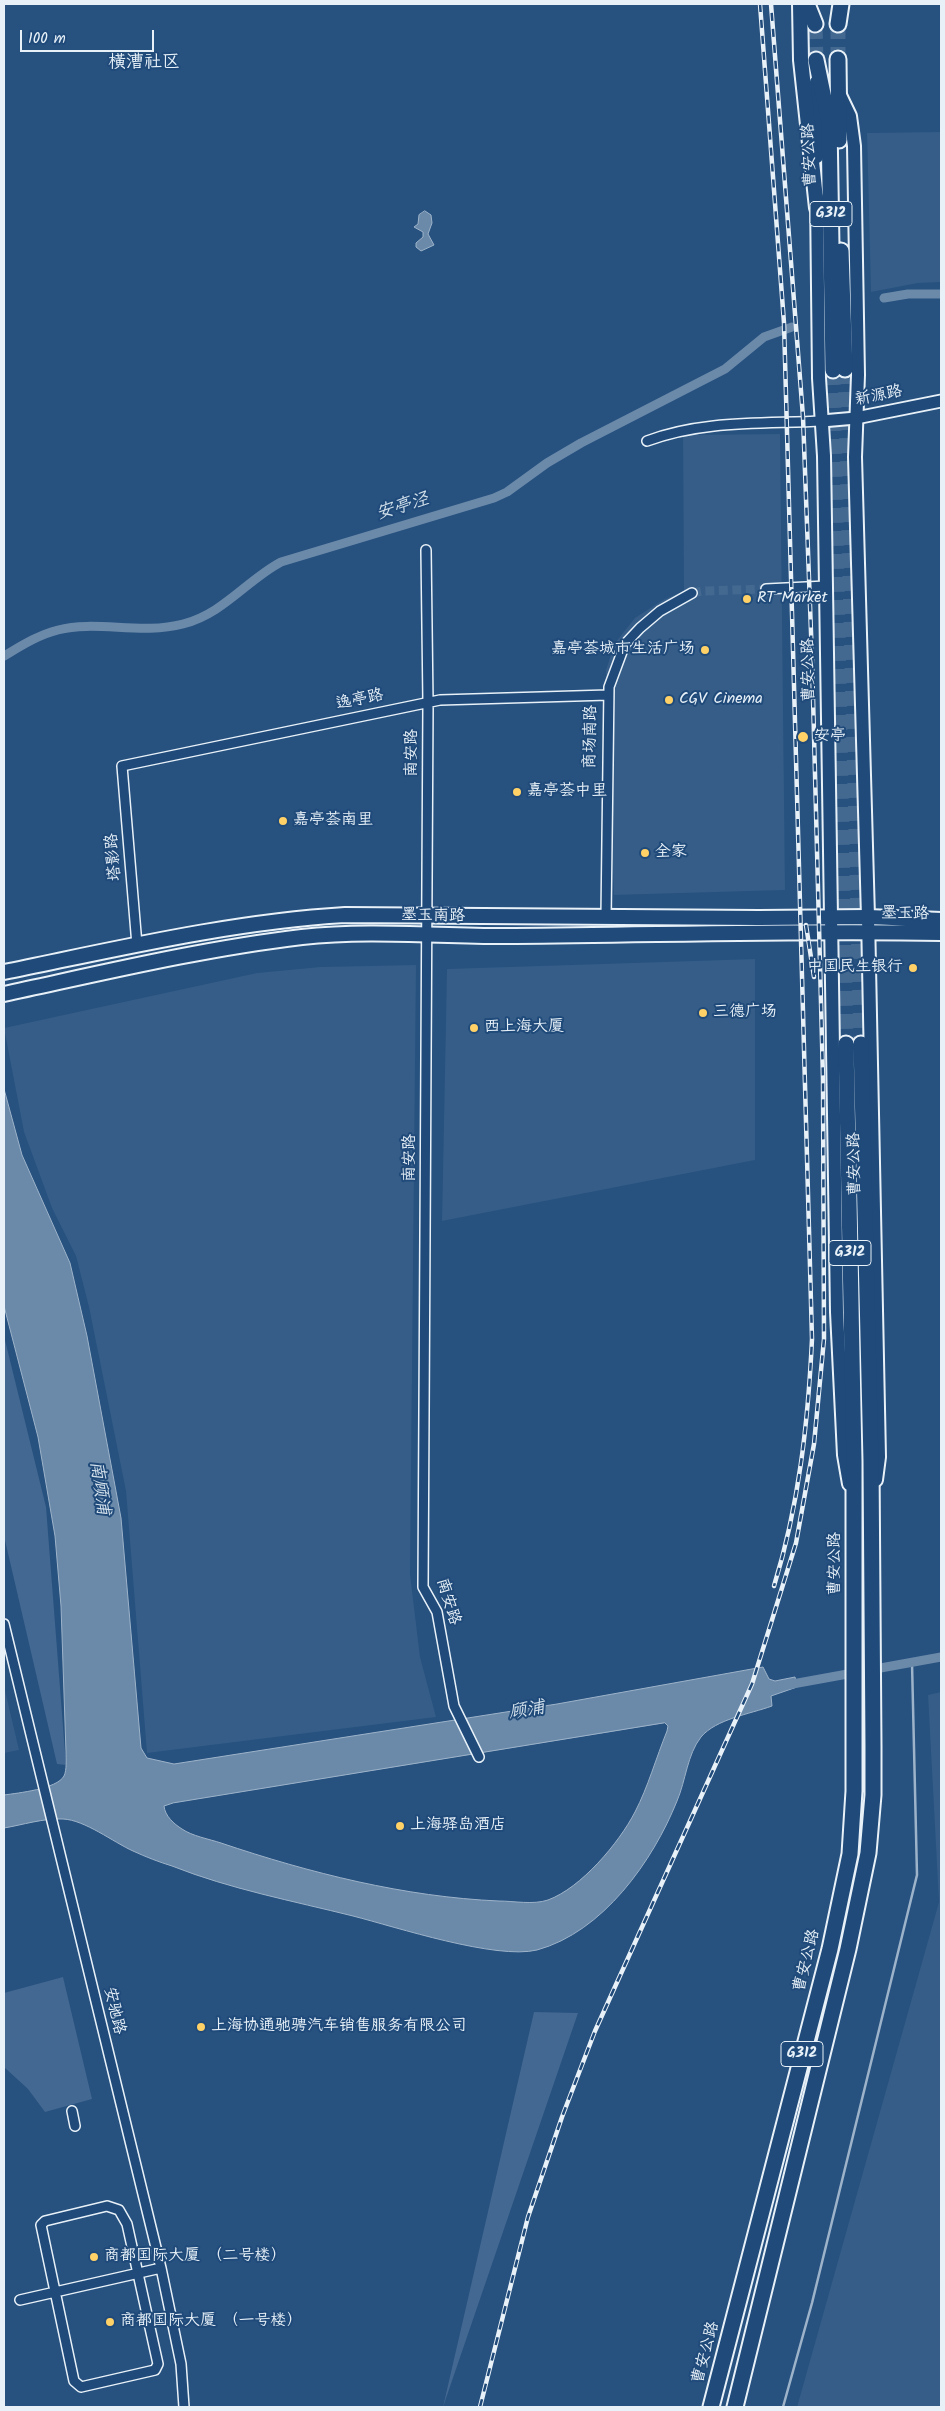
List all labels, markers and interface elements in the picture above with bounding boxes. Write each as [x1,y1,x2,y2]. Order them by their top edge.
scale bar [22,20,156,52]
text: 100 m [28,27,66,51]
district label: 横漕社区 [108,53,180,75]
street label: 曹安公路 [800,123,822,187]
road number: G312 [810,202,852,226]
street label: 新源路 [854,383,904,411]
water label: 安亭泾 [374,490,432,526]
place label: RT Market [757,589,828,609]
marker: RT Market [741,593,753,605]
street label: 曹安公路 [800,638,820,702]
place label: 嘉亭荟城市生活广场 [551,640,695,660]
marker: 嘉亭荟城市生活广场 [699,644,711,656]
street label: 逸亭路 [335,687,385,715]
place label: CGV Cinema [679,690,763,710]
marker: CGV Cinema [663,694,675,706]
street label: 商场南路 [582,705,602,769]
place label: 安亭 [814,727,846,747]
street label: 南安路 [403,729,423,777]
marker: 安亭 [796,730,810,744]
place label: 嘉亭荟中里 [527,782,607,802]
marker: 嘉亭荟中里 [511,786,523,798]
place label: 嘉亭荟南里 [293,811,373,831]
marker: 嘉亭荟南里 [277,815,289,827]
street label: 塔影路 [103,832,127,882]
place label: 全家 [655,843,687,863]
marker: 全家 [639,847,651,859]
street label: 墨玉路 [881,905,929,925]
street label: 墨玉南路 [401,907,465,927]
place label: 中国民生银行 [807,958,903,978]
marker: 中国民生银行 [907,962,919,974]
place label: 三德广场 [713,1003,777,1023]
marker: 三德广场 [697,1007,709,1019]
place label: 西上海大厦 [484,1018,564,1038]
marker: 西上海大厦 [468,1022,480,1034]
street label: 曹安公路 [846,1132,866,1196]
street label: 南安路 [401,1134,421,1182]
road number: G312 [829,1240,871,1266]
water label: 南顾浦 [84,1460,112,1516]
street label: 曹安公路 [826,1532,846,1596]
street label: 南安路 [431,1576,463,1628]
water label: 顾浦 [507,1698,547,1726]
place label: 上海驿岛酒店 [410,1816,506,1836]
marker: 上海驿岛酒店 [394,1820,406,1832]
street label: 曹安公路 [791,1928,825,1994]
street label: 安驰路 [98,1985,128,2037]
place label: 上海协通驰骋汽车销售服务有限公司 [211,2017,467,2037]
marker: 上海协通驰骋汽车销售服务有限公司 [195,2021,207,2033]
road number: G312 [781,2042,823,2066]
place label: 商都国际大厦 （二号楼） [104,2247,286,2267]
marker: 商都国际大厦 （二号楼） [88,2251,100,2263]
place label: 商都国际大厦 （一号楼） [120,2312,302,2332]
marker: 商都国际大厦 （一号楼） [104,2316,116,2328]
street label: 曹安公路 [689,2320,725,2386]

